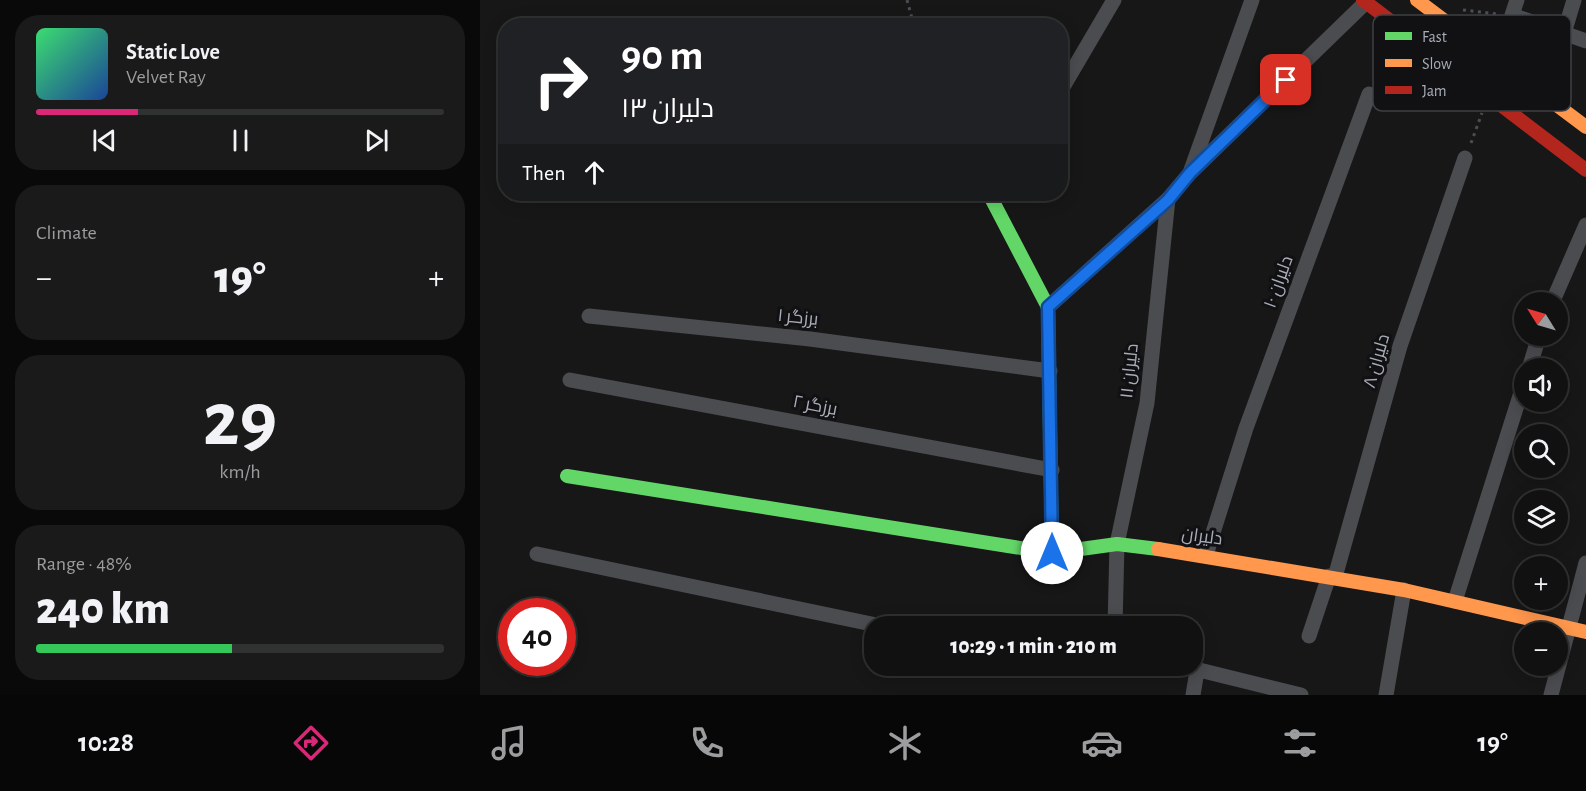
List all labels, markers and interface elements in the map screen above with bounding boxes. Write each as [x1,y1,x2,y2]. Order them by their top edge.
legend [1373,15,1571,111]
text: Fast [1422,29,1447,45]
text: 90 m [621,35,703,77]
text: Static Love [126,41,220,63]
icon: right [522,42,600,120]
pin [1260,54,1311,105]
text: Slow [1422,56,1452,72]
icon: arrive [1269,63,1302,96]
text: Velvet Ray [126,67,206,87]
text: Jam [1422,83,1447,99]
text: دلیران ۱۳ [621,95,714,122]
icon: previous [88,124,121,157]
icon: pause [224,124,257,157]
icon: next [360,124,393,157]
icon: ahead [578,156,611,189]
text: Then [522,162,566,184]
text: Climate [36,223,97,243]
street label: دلیران ۱۰ [1261,253,1298,311]
text: 19° [214,256,266,301]
text: − [36,262,52,295]
text: + [428,262,444,295]
north arrow [1514,292,1568,346]
map controls [1514,292,1568,676]
street label: برزگر ۱ [777,307,819,330]
street label: دلیران ۸ [1361,332,1394,390]
street label: دلیران ۱۱ [1118,343,1143,400]
button: sound [1514,358,1568,412]
text: 29 [203,382,277,460]
street label: برزگر ۲ [791,393,839,420]
button: search [1514,424,1568,478]
text: km/h [219,462,261,482]
button: layers [1514,490,1568,544]
position arrow [1020,521,1084,585]
street label: دلیران [1180,525,1224,550]
text: Range · 48% [36,554,132,574]
button: + [1514,556,1568,610]
text: 240 km [36,587,170,632]
speed limit sign: 40 [498,598,576,676]
button: − [1514,622,1568,676]
text: 10:29 · 1 min · 210 m [950,635,1117,657]
icon: directions [290,722,332,764]
icon: music [488,722,530,764]
icon: phone [686,722,728,764]
icon: climate [884,722,926,764]
icon: car [1081,722,1123,764]
icon: filters [1279,722,1321,764]
text: 10:28 [78,729,134,756]
text: 19° [1477,729,1508,756]

